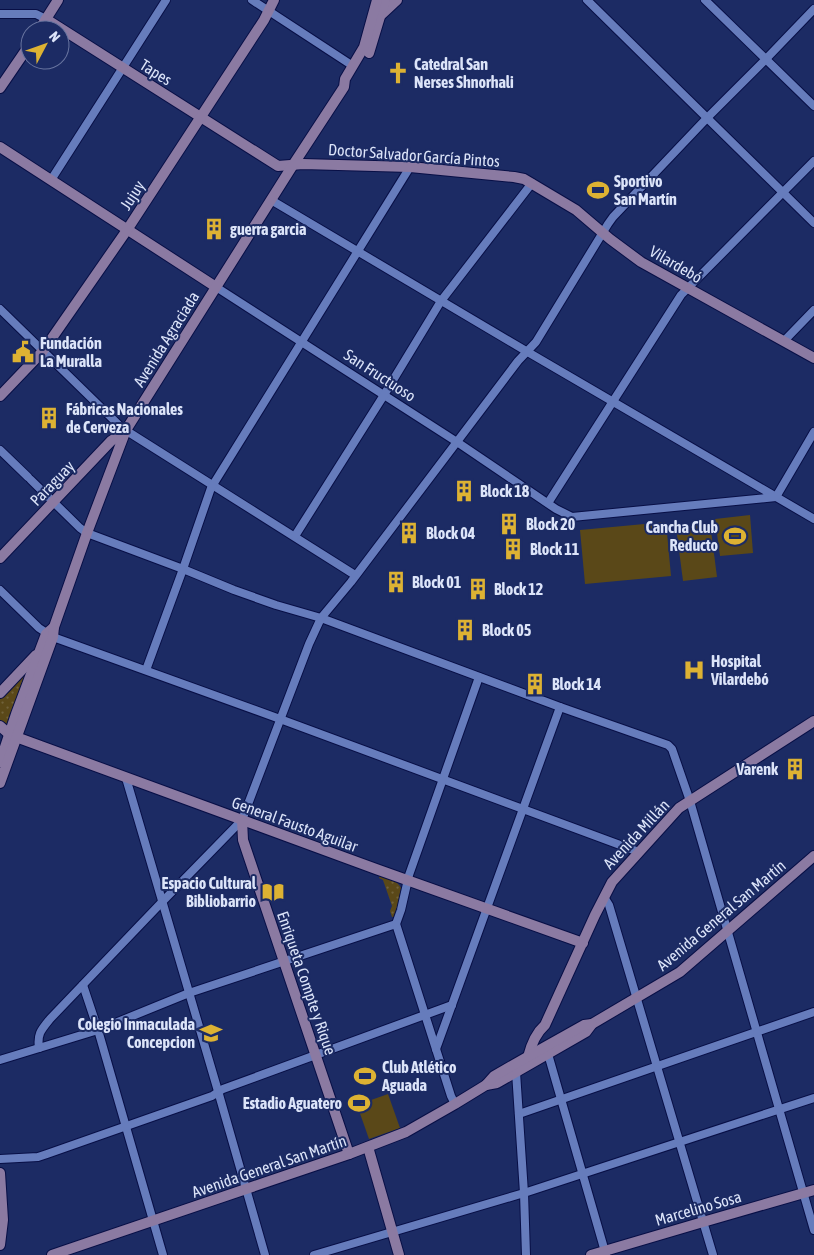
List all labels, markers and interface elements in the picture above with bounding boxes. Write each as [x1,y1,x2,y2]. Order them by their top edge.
north arrow [20,20,70,70]
text: N [46,28,64,45]
street label: Tapes [136,55,175,90]
place label: Catedral San Nerses Shnorhali [414,55,514,91]
church icon: Catedral San Nerses Shnorhali [385,60,411,86]
street label: Doctor Salvador García Pintos [328,140,501,170]
place label: Sportivo San Martín [614,172,677,208]
street label: Jujuy [116,177,149,213]
sports icon: Sportivo San Martín [585,177,611,203]
building icon: guerra garcia [201,216,227,242]
place label: guerra garcia [230,220,306,238]
street label: Vilardebó [646,242,706,286]
street label: Avenida Agraciada [130,288,203,390]
place label: Fundación La Muralla [40,334,102,370]
public building icon: Fundación La Muralla [10,339,36,365]
street label: San Fructuoso [341,345,419,405]
place label: Fábricas Nacionales de Cerveza [66,400,183,436]
building icon: Fábricas Nacionales de Cerveza [36,405,62,431]
street label: Paraguay [26,457,79,510]
building icon: Block 18 [451,478,477,504]
place label: Block 18 [480,482,530,500]
building icon: Block 20 [496,511,522,537]
place label: Block 20 [526,515,576,533]
place label: Cancha Club Reducto [646,518,718,554]
building icon: Block 04 [396,520,422,546]
sports icon: Cancha Club Reducto [722,523,748,549]
place label: Block 04 [426,524,476,542]
building icon: Block 11 [500,536,526,562]
place label: Block 11 [530,540,580,558]
building icon: Block 01 [383,569,409,595]
place label: Block 01 [412,573,462,591]
building icon: Block 12 [465,576,491,602]
place label: Block 12 [494,580,543,598]
building icon: Block 05 [452,617,478,643]
place label: Block 05 [482,621,532,639]
place label: Hospital Vilardebó [710,652,769,688]
hospital icon: Hospital Vilardebó [681,657,707,683]
building icon: Block 14 [522,671,548,697]
place label: Block 14 [552,675,602,693]
building icon: Varenk [782,756,808,782]
place label: Varenk [735,760,779,778]
street label: General Fausto Aguilar [229,793,361,856]
street label: Avenida Millán [599,796,673,872]
street label: Avenida General San Martín [653,856,789,974]
place label: Espacio Cultural Bibliobarrio [162,874,257,910]
library icon: Espacio Cultural Bibliobarrio [260,879,286,905]
street label: Enriqueta Compte y Rique [273,909,340,1057]
place label: Colegio Inmaculada Concepcion [78,1015,195,1051]
school or university icon: Colegio Inmaculada Concepcion [198,1020,224,1046]
place label: Club Atlético Aguada [381,1058,457,1094]
sports icon: Club Atlético Aguada [352,1063,378,1089]
sports icon: Estadio Aguatero [346,1090,372,1116]
place label: Estadio Aguatero [243,1094,342,1112]
street label: Avenida General San Martín [189,1131,349,1201]
street label: Marcelino Sosa [653,1187,743,1229]

